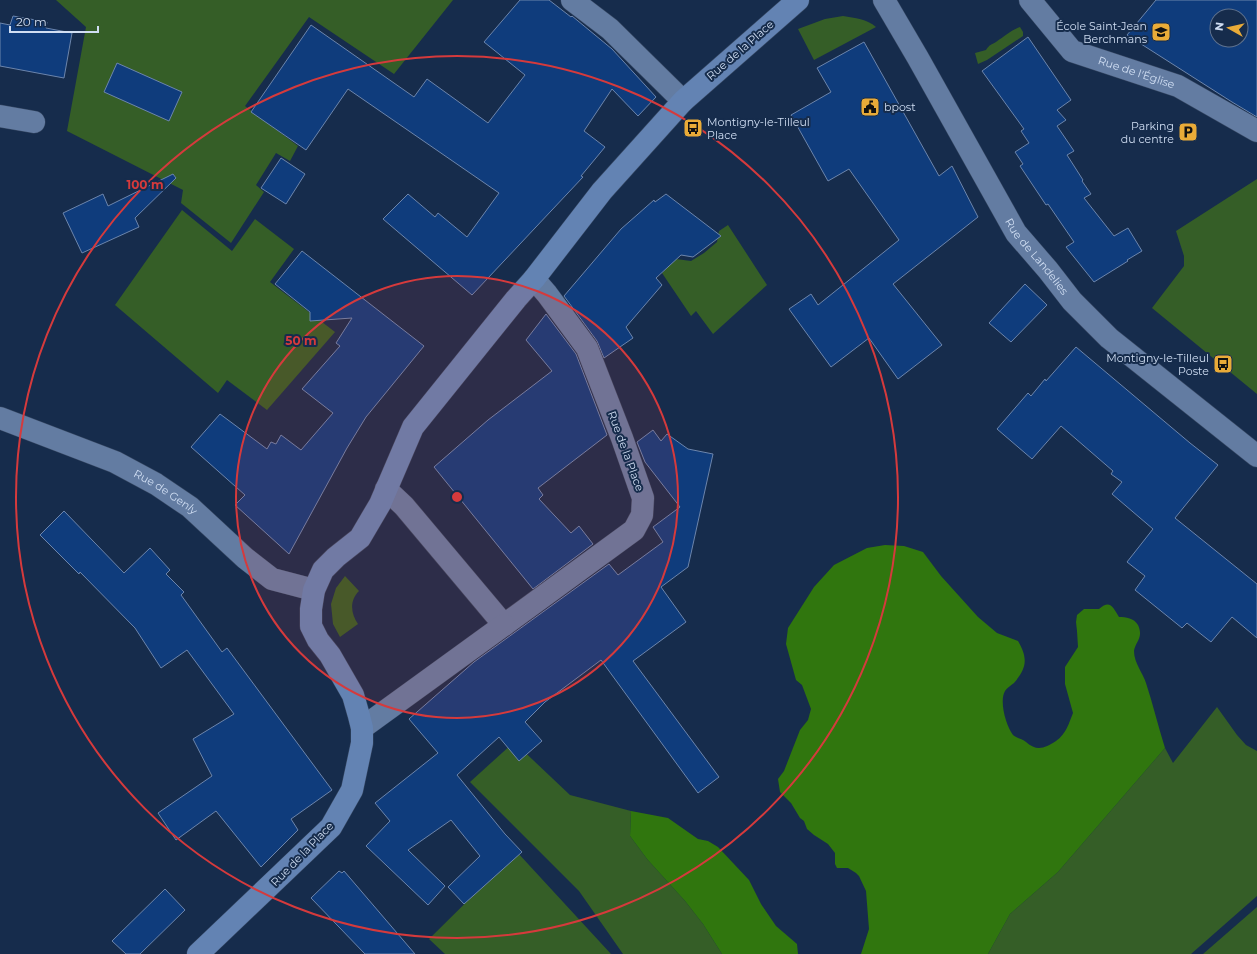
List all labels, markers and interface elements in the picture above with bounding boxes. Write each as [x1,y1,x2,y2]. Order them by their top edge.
scale bar [10,8,98,34]
north arrow [1209,8,1249,48]
text: 20 m [16,14,47,29]
street label: Rue de la Place [704,17,777,83]
place label: École Saint-Jean Berchmans [1056,19,1148,46]
school or university icon: École Saint-Jean Berchmans [1150,21,1172,43]
text: N [1212,21,1227,32]
street label: Rue de l'Église [1096,53,1177,92]
public building icon: bpost [859,96,881,118]
place label: bpost [884,100,916,114]
place label: Montigny-le-Tilleul Place [707,115,810,142]
bus stop icon: Montigny-le-Tilleul Place [682,117,704,139]
place label: Parking du centre [1121,119,1174,146]
parking icon: Parking du centre [1177,121,1199,143]
text: 100 m [127,177,163,192]
street label: Rue de Landelies [1002,216,1072,298]
text: 50 m [285,333,317,348]
place label: Montigny-le-Tilleul Poste [1106,351,1209,378]
bus stop icon: Montigny-le-Tilleul Poste [1212,353,1234,375]
street label: Rue de la Place [605,409,647,493]
street label: Rue de Genly [131,466,201,518]
centre of rings [450,490,464,504]
street label: Rue de la Place [268,819,337,889]

